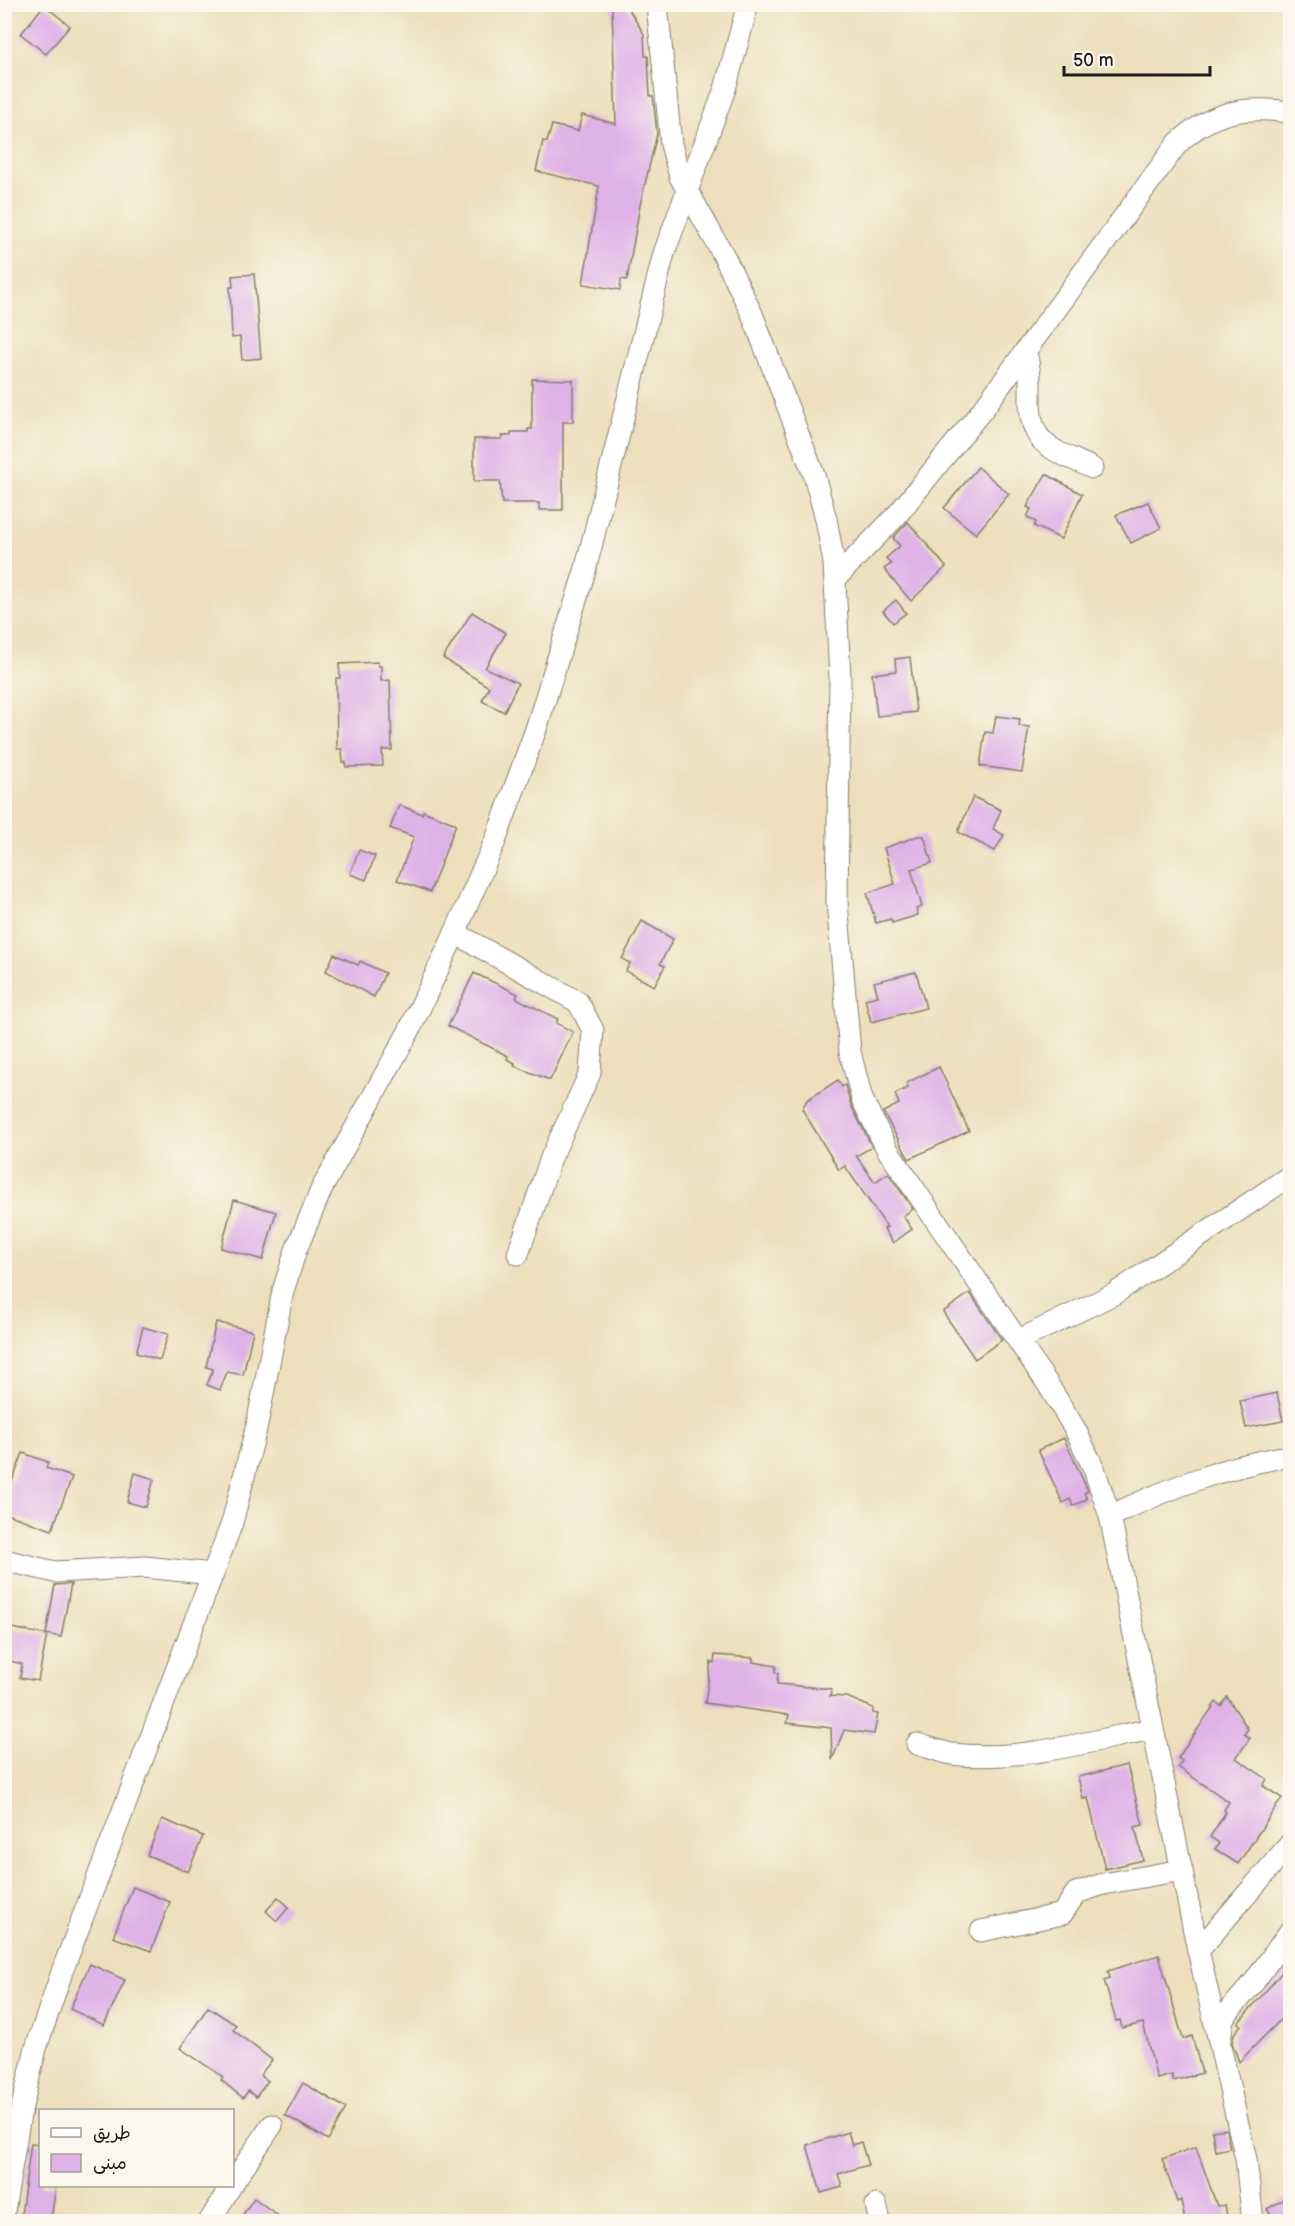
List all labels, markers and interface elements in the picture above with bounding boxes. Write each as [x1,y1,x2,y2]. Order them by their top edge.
scale bar [1064,39,1210,77]
text: 50 m [1073,50,1114,71]
legend [39,2109,234,2187]
text: طريق [93,2123,131,2144]
text: مبنى [93,2153,127,2174]

